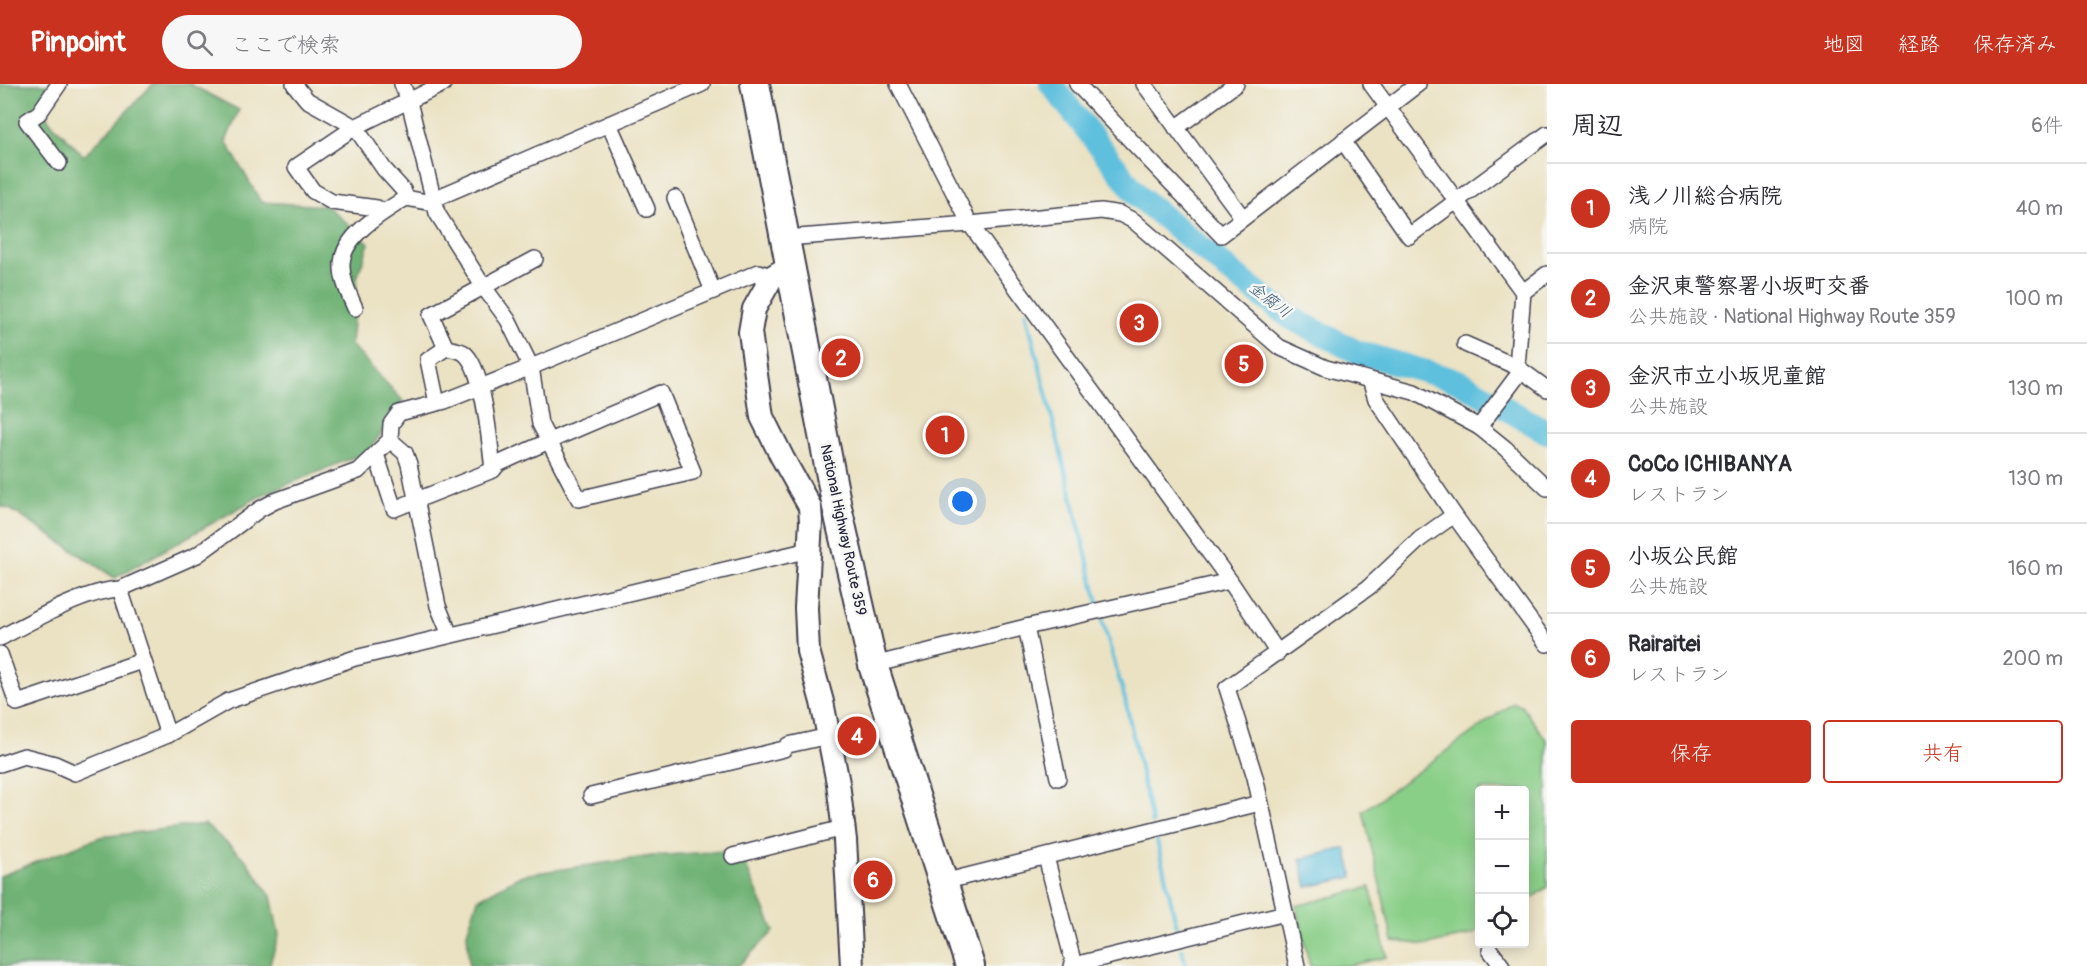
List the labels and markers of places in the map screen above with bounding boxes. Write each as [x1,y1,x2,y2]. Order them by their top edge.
pin: 3 [1120,300,1158,346]
pin: 2 [822,336,860,380]
pin: 5 [1224,342,1264,386]
pin: 1 [926,412,964,458]
pin: 4 [838,714,876,758]
pin: 6 [854,858,892,902]

